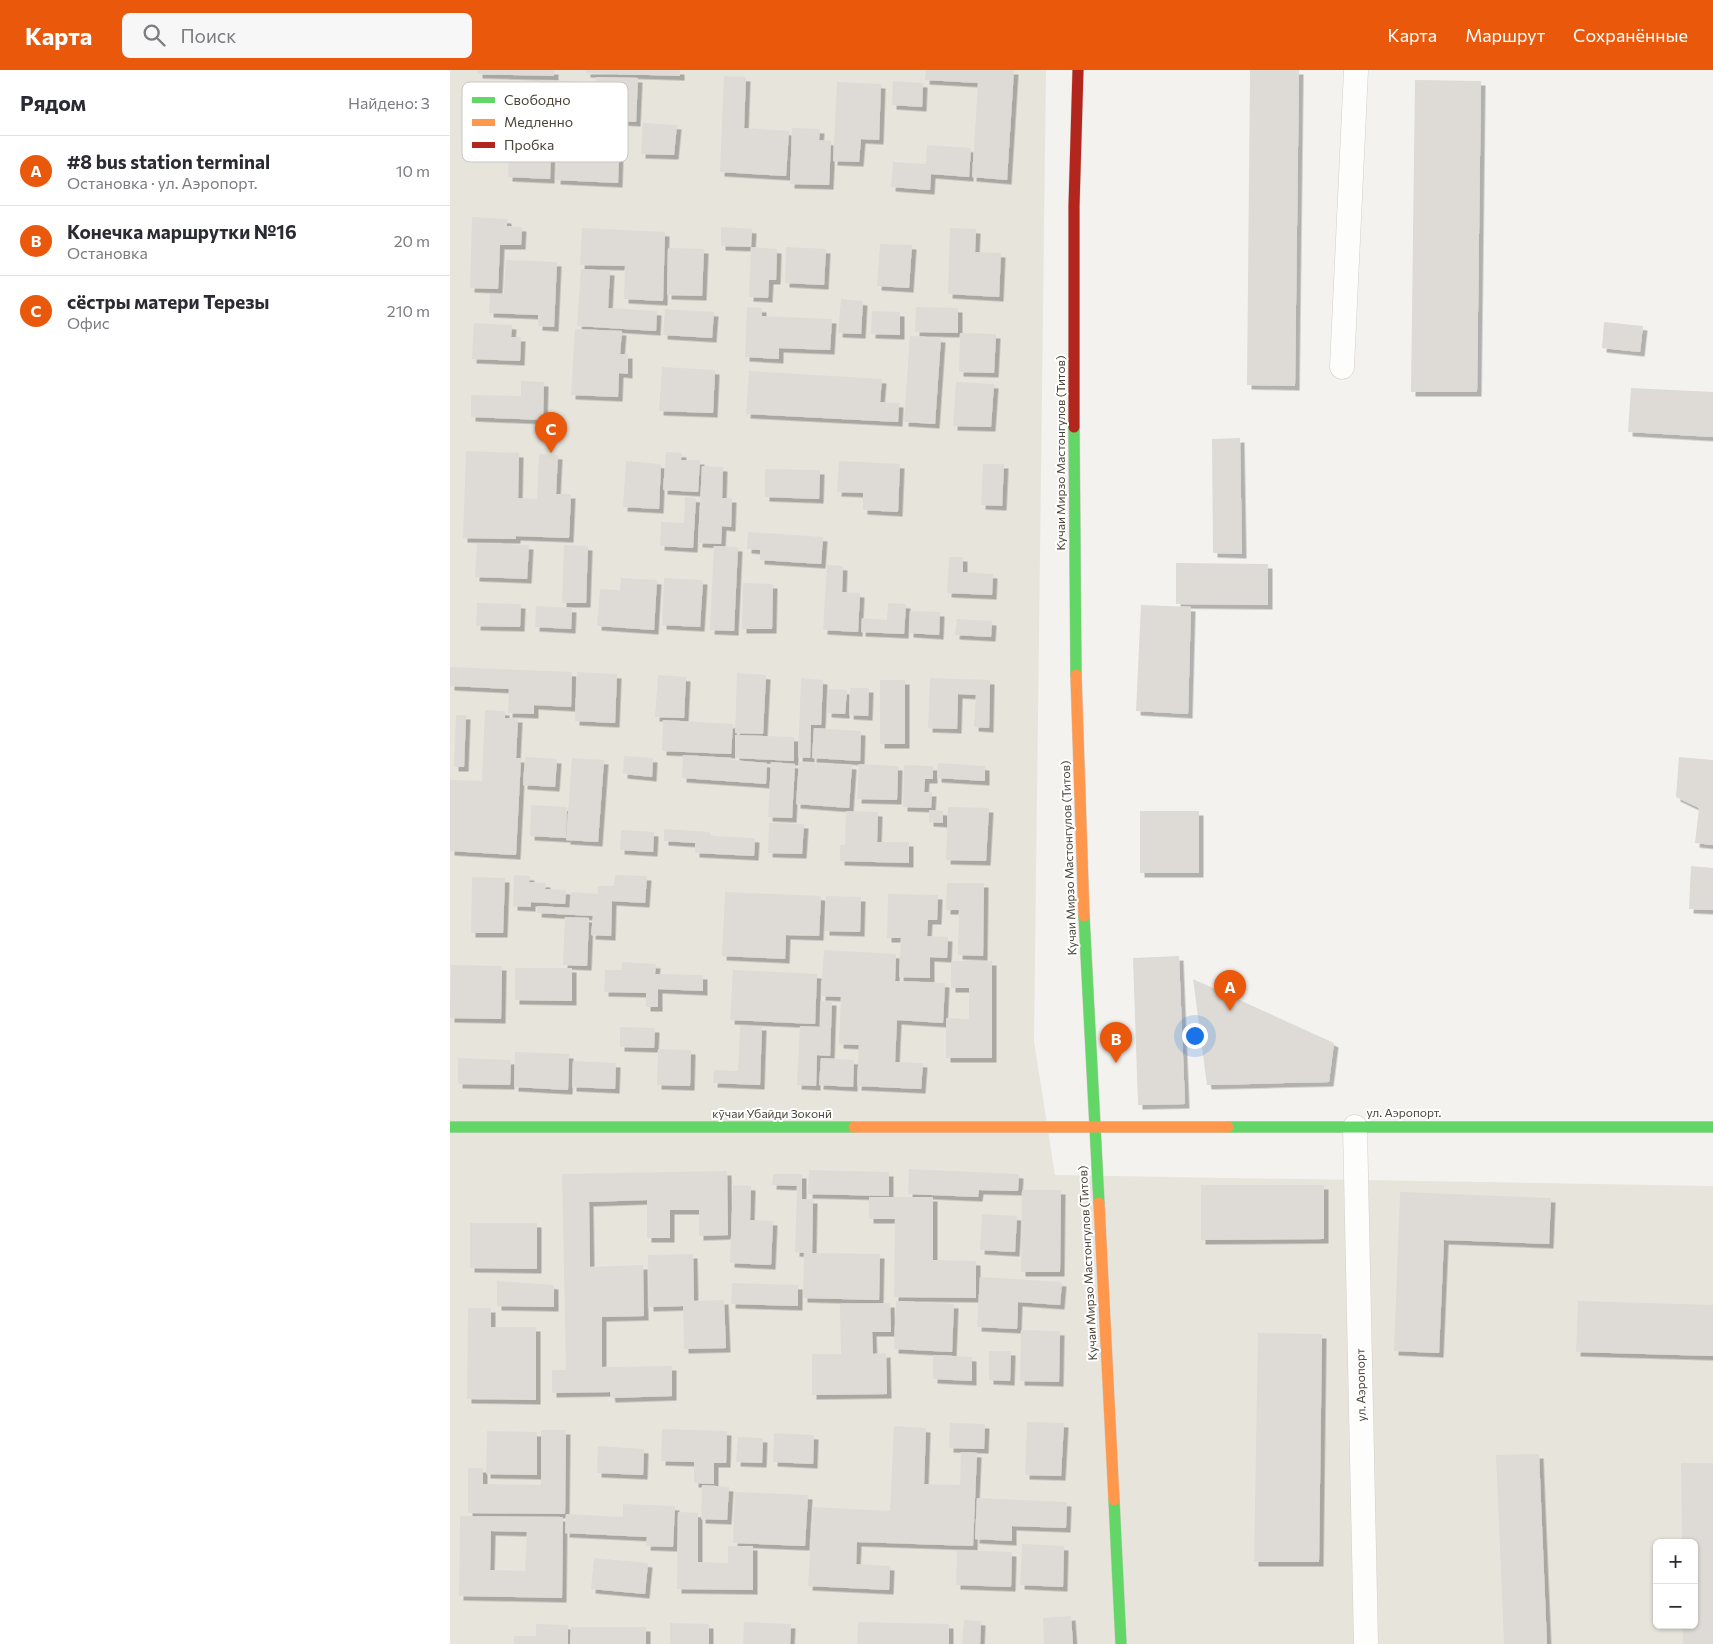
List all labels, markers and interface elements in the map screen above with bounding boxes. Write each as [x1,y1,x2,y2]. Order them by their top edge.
search box [122,13,472,58]
text: Карта [25,21,92,50]
icon: search [140,21,168,49]
text: Поиск [180,24,236,47]
text: Карта [1388,24,1437,46]
text: Маршрут [1465,24,1545,46]
text: Сохранённые [1573,24,1688,46]
legend [462,82,628,162]
text: Рядом [20,90,86,115]
text: Свободно [504,91,571,108]
text: Найдено: 3 [348,93,430,112]
text: Медленно [504,113,573,130]
text: Пробка [504,136,554,153]
text: #8 bus station terminal [67,150,270,173]
text: A [30,161,42,180]
text: 10 m [396,161,430,180]
text: Остановка · ул. Аэропорт. [67,173,258,192]
text: Конечка маршрутки №16 [67,220,297,243]
text: B [31,231,41,250]
text: 20 m [394,231,430,250]
text: Остановка [67,243,148,262]
text: сёстры матери Терезы [67,290,269,313]
text: C [31,301,41,320]
text: 210 m [387,301,430,320]
text: Офис [67,313,110,332]
street label: Кучаи Мирзо Мастонгулов (Титов) [1053,355,1067,551]
pin: C [535,412,567,453]
street label: Кучаи Мирзо Мастонгулов (Титов) [1058,760,1078,956]
pin: A [1214,970,1246,1011]
pin: B [1100,1022,1132,1063]
your location [1182,1023,1208,1049]
street label: ул. Аэропорт. [1367,1105,1442,1119]
street label: кӯчаи Убайди Зоконӣ [712,1106,832,1120]
street label: Кучаи Мирзо Мастонгулов (Титов) [1075,1165,1099,1361]
street label: ул. Аэропорт [1352,1348,1368,1422]
map controls [1653,1539,1698,1629]
button: + [1653,1539,1698,1584]
button: − [1653,1584,1698,1629]

